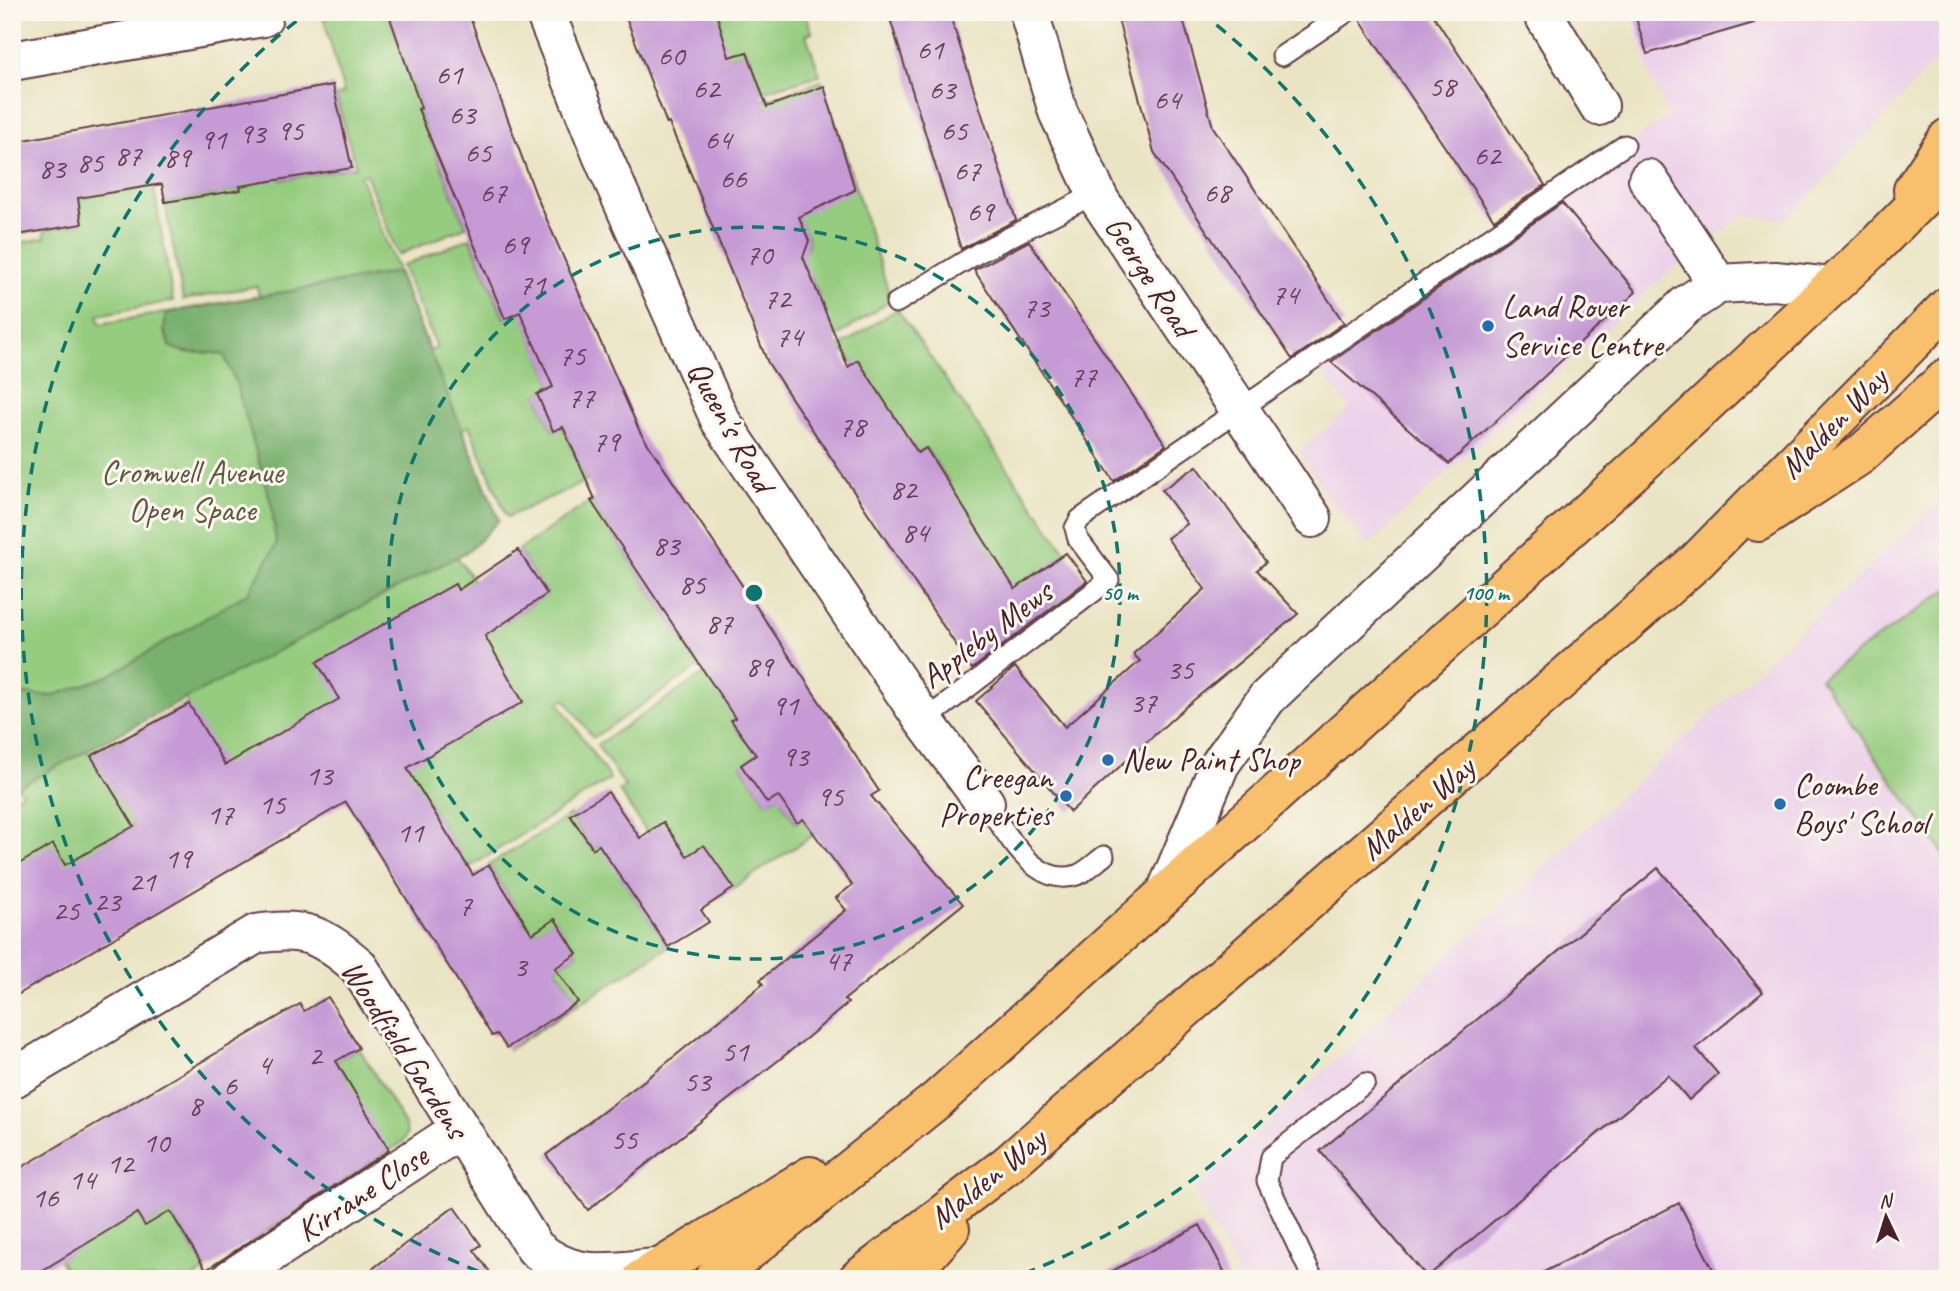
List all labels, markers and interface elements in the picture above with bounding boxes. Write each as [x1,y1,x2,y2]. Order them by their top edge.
house number: 61 [917,30,945,68]
house number: 60 [658,36,687,74]
house number: 61 [436,55,464,93]
house number: 58 [1429,67,1458,105]
house number: 62 [693,69,722,107]
house number: 63 [929,70,958,108]
house number: 64 [1154,80,1183,118]
house number: 63 [449,95,478,133]
house number: 95 [277,111,305,149]
house number: 65 [941,111,969,149]
house number: 93 [239,114,268,152]
house number: 91 [200,120,228,158]
house number: 64 [705,120,734,158]
house number: 65 [465,133,493,171]
house number: 87 [115,136,143,174]
house number: 62 [1474,136,1503,174]
house number: 89 [164,138,193,176]
house number: 85 [77,143,105,181]
house number: 83 [39,149,68,187]
house number: 67 [954,151,982,189]
house number: 66 [720,159,748,197]
house number: 67 [480,173,508,211]
house number: 68 [1204,173,1233,211]
house number: 69 [967,192,996,230]
street label: George Road [1095,208,1207,349]
house number: 69 [502,225,531,263]
house number: 70 [746,235,775,273]
house number: 71 [519,265,547,303]
house number: 74 [1272,275,1301,313]
house number: 72 [764,279,793,317]
place label: Land Rover Service Centre [1502,286,1665,366]
house number: 73 [1023,288,1052,326]
house number: 74 [776,317,805,355]
marker: Land Rover Service Centre [1480,318,1496,334]
house number: 75 [559,336,587,374]
street label: Queen's Road [678,353,787,503]
house number: 77 [1070,357,1098,395]
street label: Malden Way [1770,357,1898,488]
house number: 77 [568,378,596,416]
house number: 78 [839,407,868,445]
house number: 79 [593,422,622,460]
park label: Cromwell Avenue Open Space [101,451,285,531]
house number: 82 [890,470,919,508]
house number: 84 [902,513,931,551]
house number: 83 [653,526,682,564]
house number: 85 [679,565,707,603]
street label: Appleby Mews [912,569,1062,697]
text: 50 m [1102,580,1140,606]
text: 100 m [1463,580,1511,606]
centre of rings [742,581,766,605]
house number: 87 [706,604,734,642]
house number: 89 [746,647,775,685]
house number: 35 [1167,650,1195,688]
house number: 37 [1130,683,1158,721]
house number: 91 [772,686,800,724]
house number: 93 [782,737,811,775]
place label: New Paint Shop [1122,739,1302,781]
street label: Malden Way [1351,745,1485,869]
marker: New Paint Shop [1100,752,1116,768]
house number: 13 [306,756,335,794]
place label: Creegan Properties [939,756,1055,836]
place label: Coombe Boys' School [1794,764,1933,844]
house number: 95 [817,777,845,815]
house number: 15 [259,785,287,823]
marker: Creegan Properties [1058,788,1074,804]
house number: 17 [207,795,235,833]
marker: Coombe Boys' School [1772,796,1788,812]
house number: 11 [397,813,425,851]
house number: 19 [165,839,194,877]
house number: 21 [129,862,157,900]
house number: 23 [94,882,123,920]
house number: 7 [458,886,473,924]
house number: 25 [53,891,81,929]
house number: 47 [825,941,853,979]
house number: 3 [513,947,529,985]
street label: Woodfield Gardens [332,952,480,1149]
house number: 51 [722,1032,750,1070]
house number: 2 [308,1036,324,1074]
house number: 4 [257,1045,273,1083]
house number: 53 [684,1062,713,1100]
house number: 6 [223,1066,238,1104]
house number: 8 [188,1086,204,1124]
street label: Malden Way [920,1116,1056,1238]
house number: 55 [611,1120,639,1158]
house number: 10 [143,1123,172,1161]
street label: Kirrane Close [288,1134,438,1251]
house number: 12 [107,1144,136,1182]
house number: 14 [69,1160,98,1198]
house number: 16 [32,1178,60,1216]
north arrow [1852,1182,1922,1252]
text: N [1878,1188,1895,1213]

